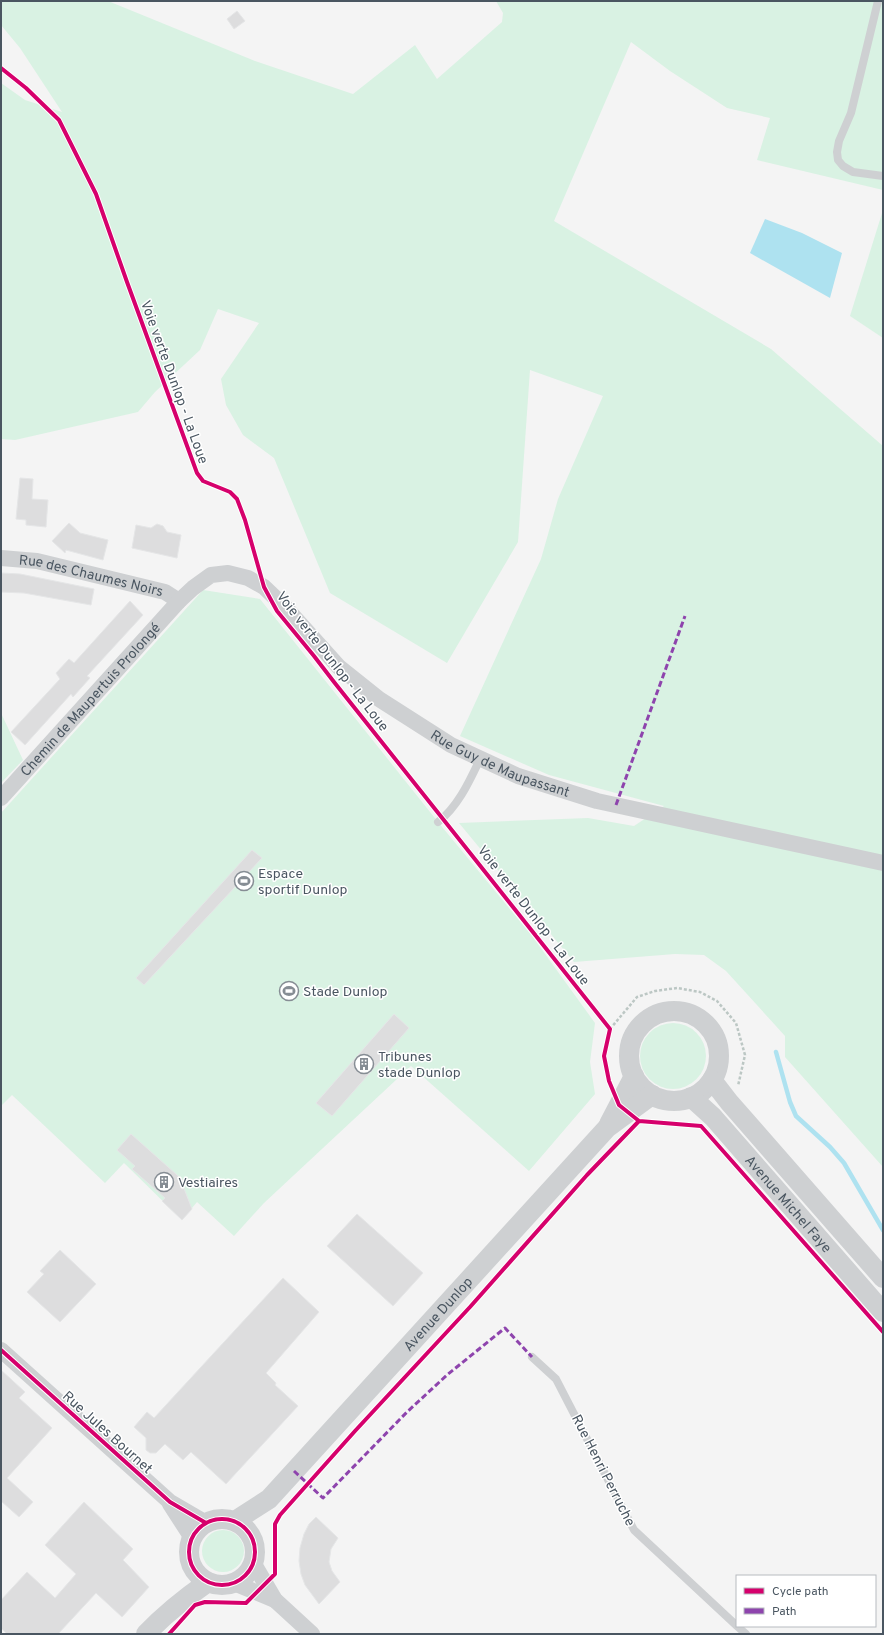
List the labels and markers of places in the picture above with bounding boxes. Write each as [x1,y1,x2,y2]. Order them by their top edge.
place label: Espace sportif Dunlop [258,866,347,899]
sports icon: Espace sportif Dunlop [233,870,255,892]
sports icon: Stade Dunlop [278,980,300,1002]
place label: Stade Dunlop [303,984,387,1001]
place label: Tribunes stade Dunlop [378,1049,461,1082]
building icon: Tribunes stade Dunlop [353,1053,375,1075]
building icon: Vestiaires [153,1171,175,1193]
place label: Vestiaires [178,1175,238,1192]

